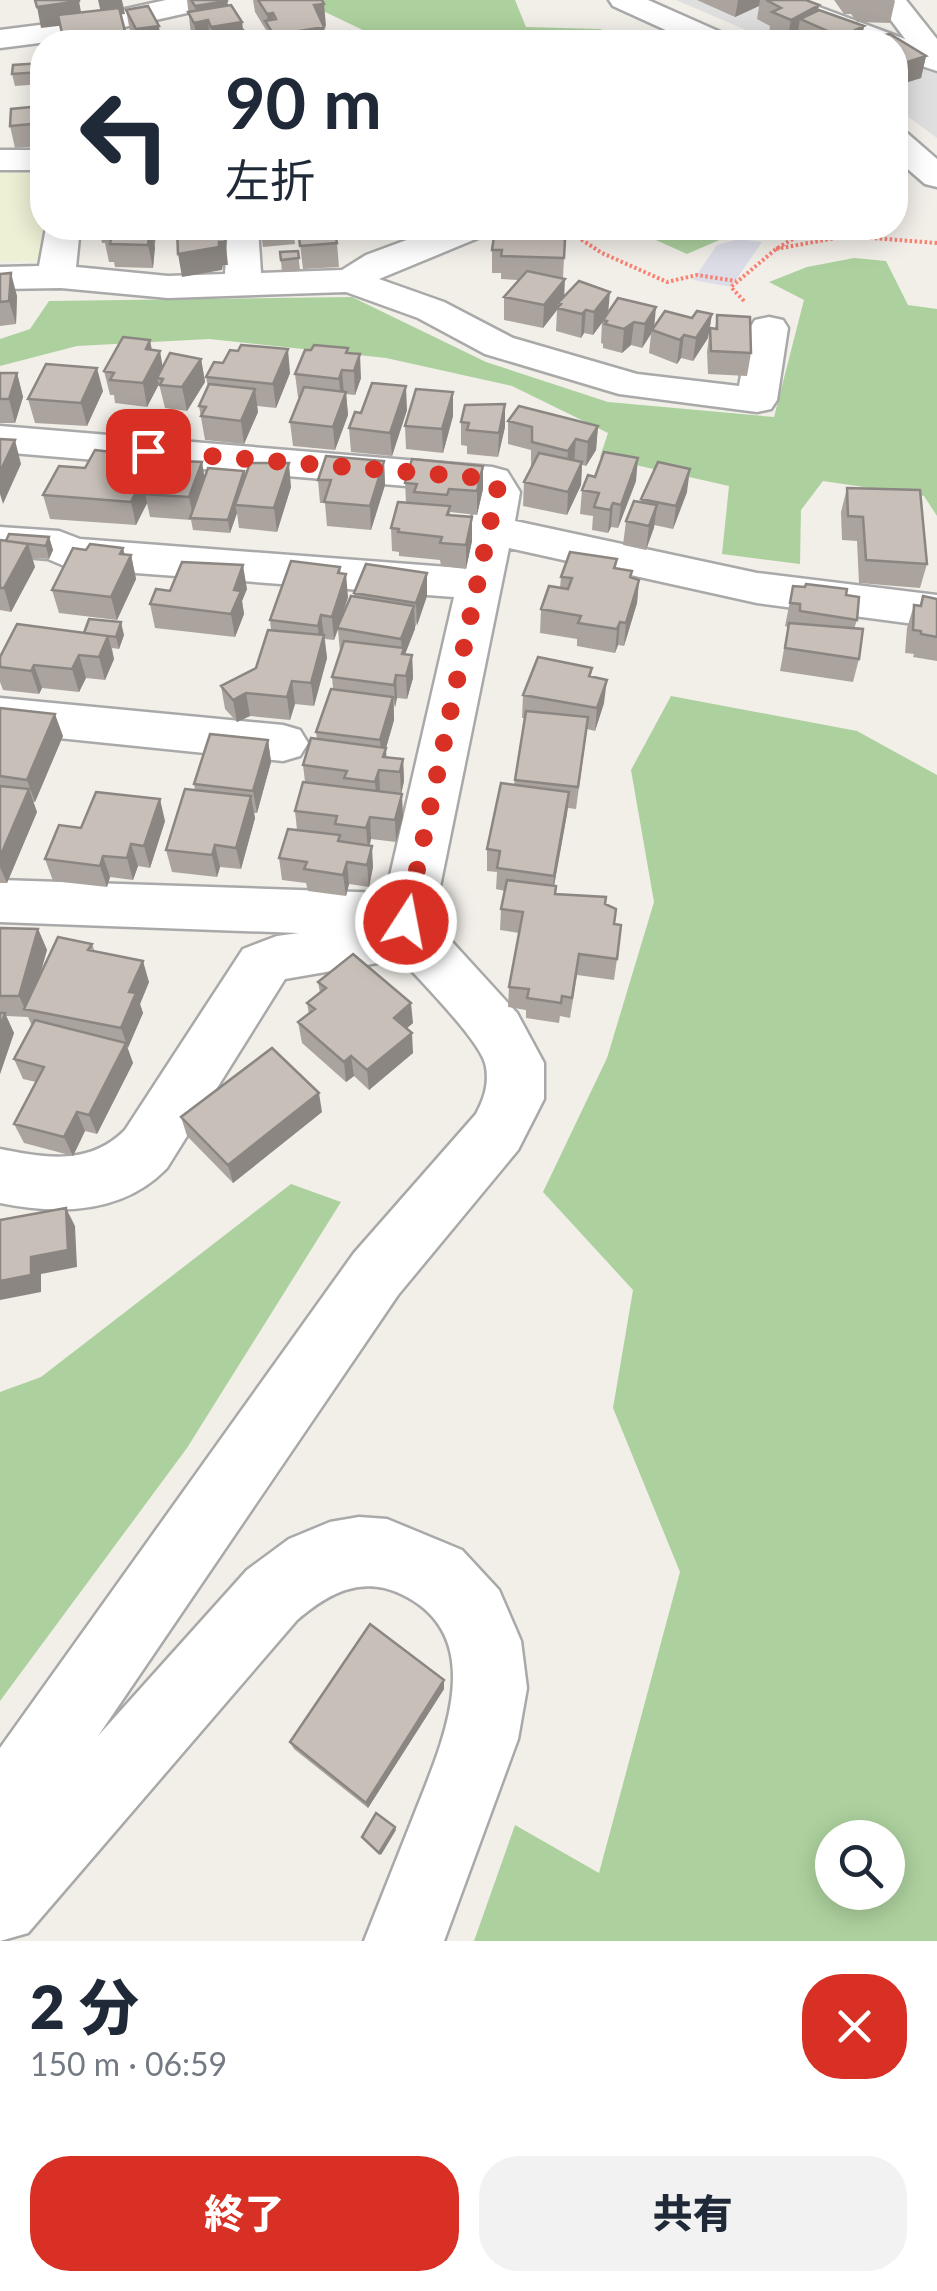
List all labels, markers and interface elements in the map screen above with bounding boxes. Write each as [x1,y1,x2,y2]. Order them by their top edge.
text: 90 m [225,60,382,144]
icon: left [60,70,190,200]
text: 左折 [225,153,315,207]
pin [106,409,191,494]
icon: arrive [121,424,176,479]
position arrow [354,870,458,974]
map controls [815,1820,905,1910]
button: search [815,1820,905,1910]
text: 2 分 [30,1970,139,2042]
button: close [802,1974,907,2079]
text: 150 m · 06:59 [30,2044,227,2083]
button: 終了 [30,2156,459,2271]
button: 共有 [479,2156,907,2271]

